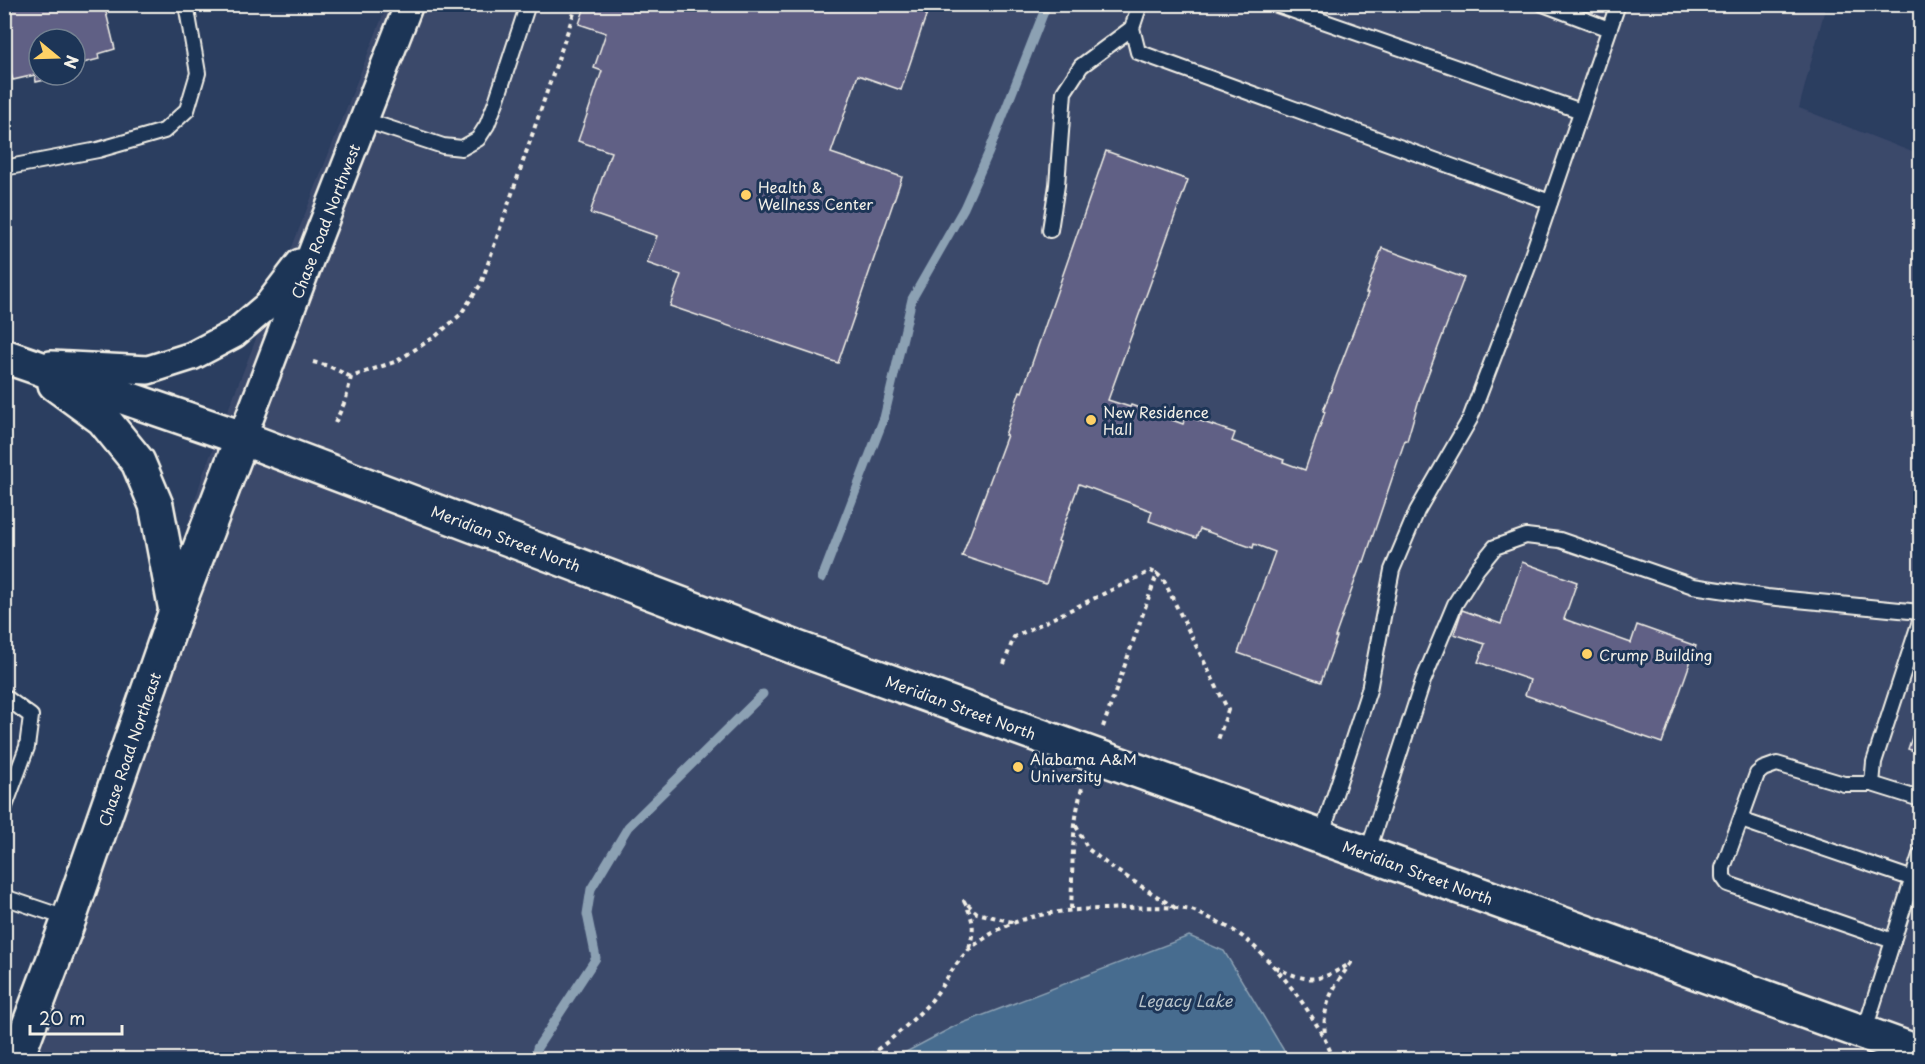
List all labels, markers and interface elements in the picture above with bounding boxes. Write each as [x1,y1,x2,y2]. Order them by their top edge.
north arrow [27,27,87,87]
text: N [59,52,86,72]
street label: Chase Road Northwest [285,140,365,302]
place label: Health & Wellness Center [758,175,873,215]
marker: Health & Wellness Center [739,188,753,202]
place label: New Residence Hall [1103,400,1209,440]
marker: New Residence Hall [1084,413,1098,427]
street label: Meridian Street North [428,499,584,577]
place label: Crump Building [1599,643,1712,666]
marker: Crump Building [1580,647,1594,661]
street label: Chase Road Northeast [92,669,166,829]
street label: Meridian Street North [883,669,1039,745]
place label: Alabama A&M University [1030,747,1137,787]
marker: Alabama A&M University [1011,760,1025,774]
street label: Meridian Street North [1340,834,1496,910]
water label: Legacy Lake [1138,988,1234,1012]
scale bar [30,998,122,1036]
text: 20 m [39,1004,85,1031]

